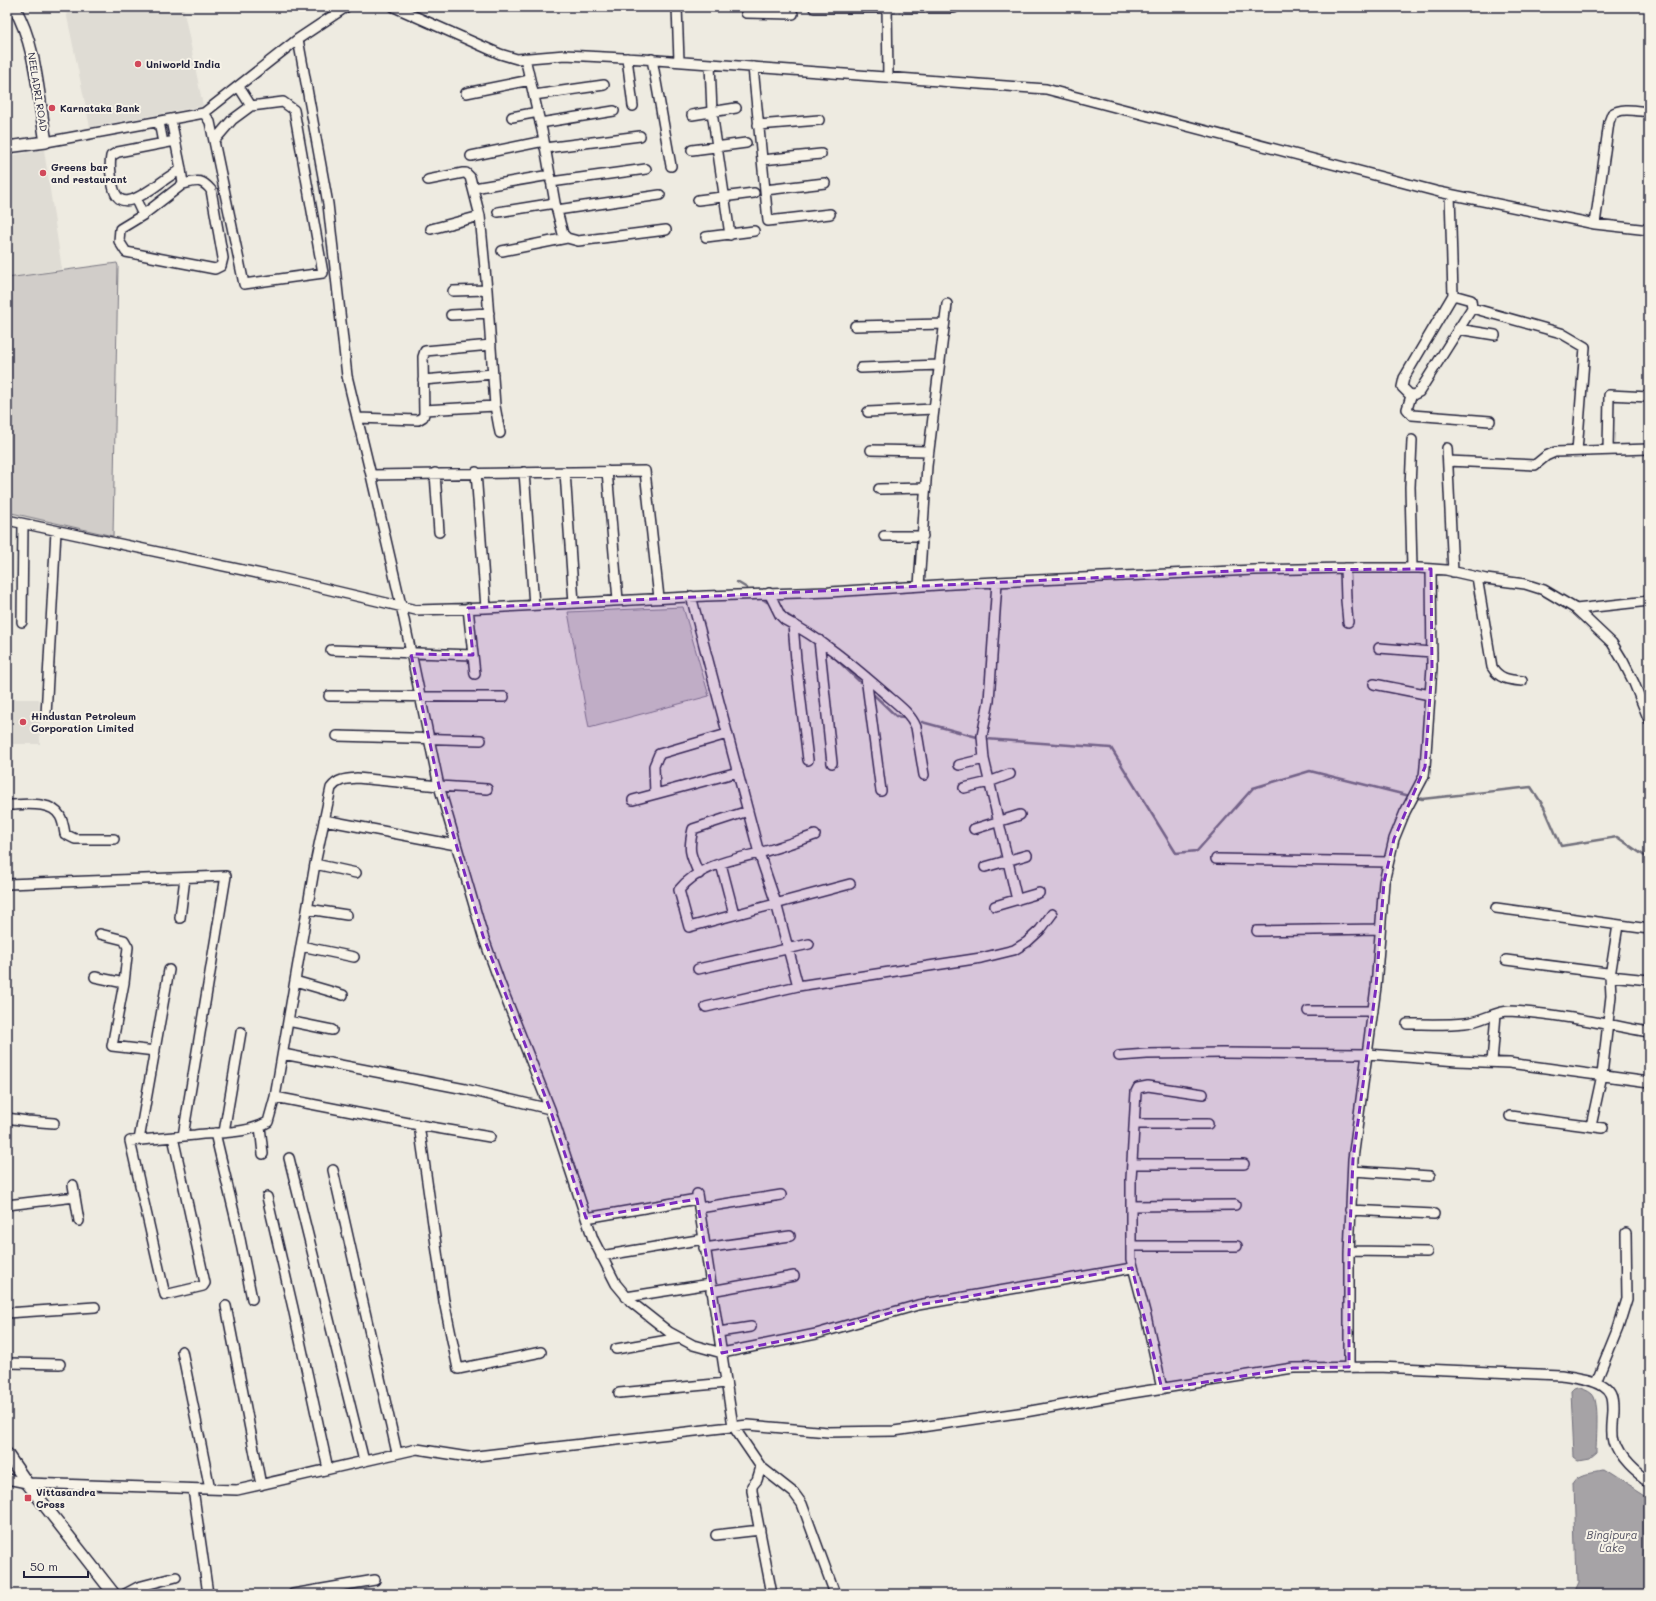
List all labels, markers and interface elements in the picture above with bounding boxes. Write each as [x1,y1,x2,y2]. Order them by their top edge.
street label: NEELADRI ROAD [25,51,51,133]
place label: Uniworld India [146,57,220,71]
marker: Uniworld India [133,59,143,69]
place label: Karnataka Bank [60,101,140,115]
marker: Karnataka Bank [47,103,57,113]
place label: Greens bar and restaurant [51,160,127,186]
marker: Greens bar and restaurant [38,168,48,178]
place label: Hindustan Petroleum Corporation Limited [31,709,136,735]
marker: Hindustan Petroleum Corporation Limited [18,717,28,727]
place label: Vittasandra Cross [36,1485,96,1511]
marker: Vittasandra Cross [23,1493,33,1503]
water label: Bingipura Lake [1586,1527,1638,1555]
scale bar [24,1553,88,1579]
text: 50 m [30,1558,58,1574]

